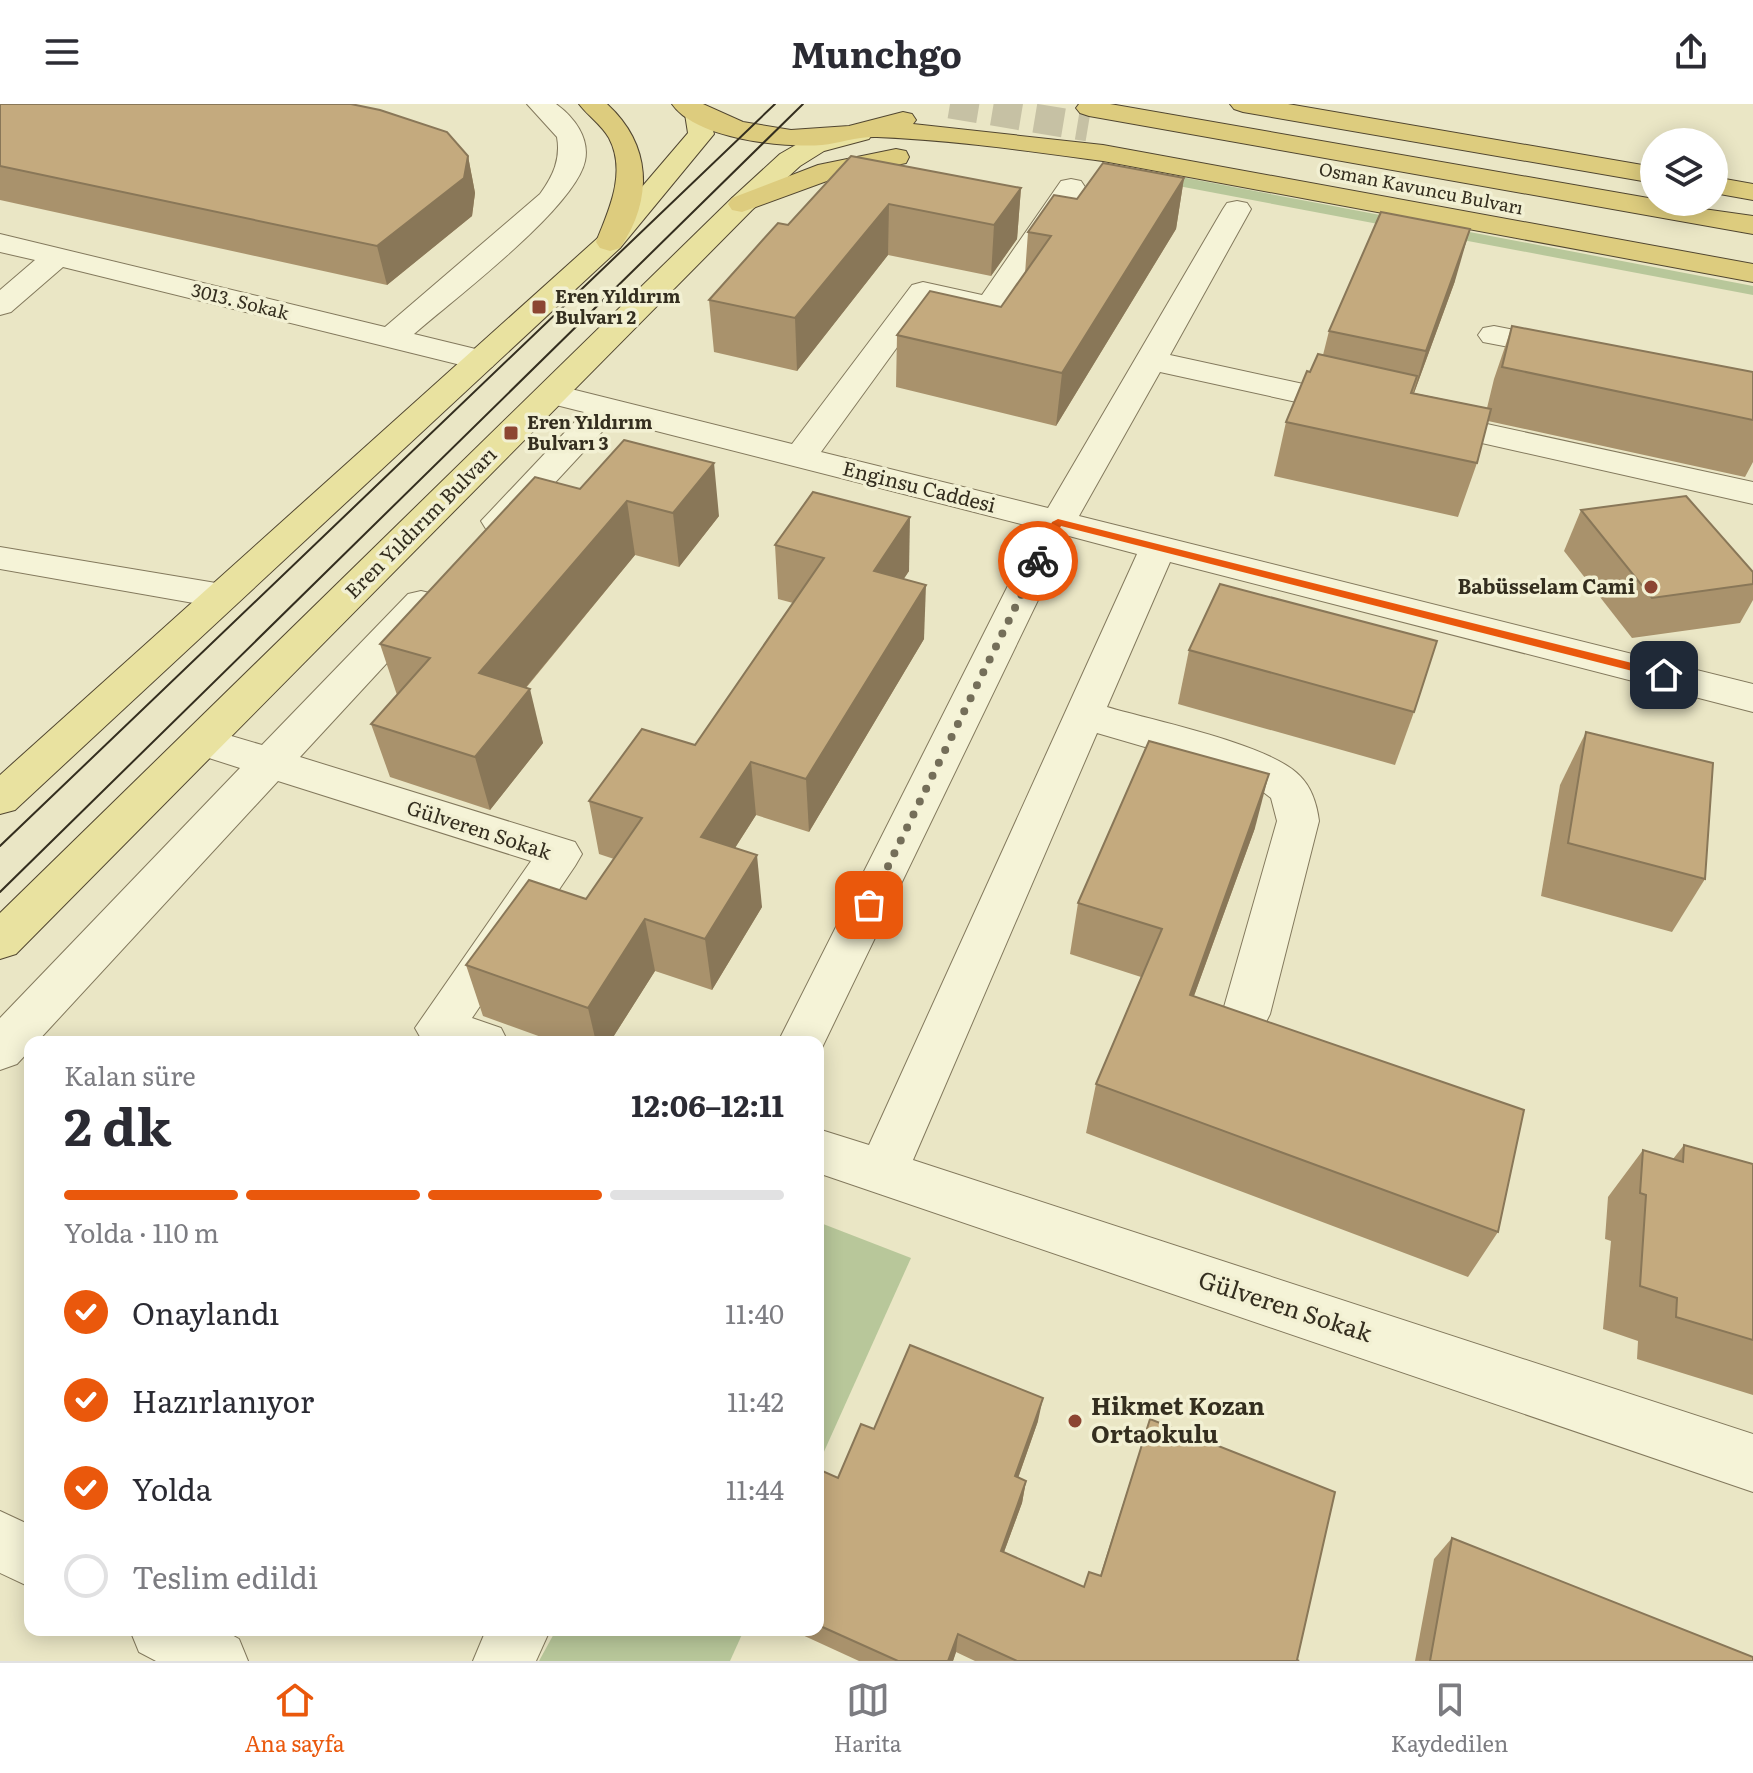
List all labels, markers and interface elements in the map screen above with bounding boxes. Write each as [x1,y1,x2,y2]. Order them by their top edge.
text: Munchgo [791,26,962,79]
icon: menu [40,30,84,74]
icon: share [1669,30,1713,74]
map controls [1640,128,1728,216]
button: layers [1640,128,1728,216]
street label: Osman Kavuncu Bulvarı [1317,154,1526,221]
street label: 3013. Sokak [189,275,293,326]
place label: Eren Yıldırım Bulvarı 2 [555,282,680,330]
marker: Eren Yıldırım Bulvarı 2 [530,298,548,316]
place label: Eren Yıldırım Bulvarı 3 [527,408,652,456]
marker: Eren Yıldırım Bulvarı 3 [502,424,520,442]
street label: Eren Yıldırım Bulvarı [337,439,503,604]
street label: Enginsu Caddesi [840,452,999,519]
courier [998,521,1078,601]
icon: bike [1016,539,1060,583]
place label: Babüsselam Cami [1458,570,1635,600]
marker: Babüsselam Cami [1642,578,1660,596]
pin [1630,641,1698,709]
icon: home [1642,653,1686,697]
street label: Gülveren Sokak [403,791,557,866]
pin [835,871,903,939]
icon: bag [847,883,891,927]
text: Kalan süre [64,1055,196,1094]
text: 12:06–12:11 [631,1082,784,1126]
text: 2 dk [64,1085,171,1162]
text: Yolda · 110 m [64,1212,219,1251]
street label: Gülveren Sokak [1195,1260,1377,1349]
icon: check [64,1290,108,1334]
text: Onaylandı [132,1290,279,1334]
text: 11:40 [725,1293,784,1332]
icon: check [64,1378,108,1422]
text: Hazırlanıyor [132,1378,314,1422]
text: 11:42 [727,1381,784,1420]
place label: Hikmet Kozan Ortaokulu [1091,1387,1265,1450]
marker: Hikmet Kozan Ortaokulu [1066,1412,1084,1430]
icon: check [64,1466,108,1510]
text: Yolda [132,1466,212,1510]
text: 11:44 [726,1469,784,1508]
text: Teslim edildi [132,1554,318,1598]
tab: Ana sayfa [245,1678,345,1759]
tab: Harita [834,1678,902,1759]
tab: Kaydedilen [1391,1678,1508,1759]

